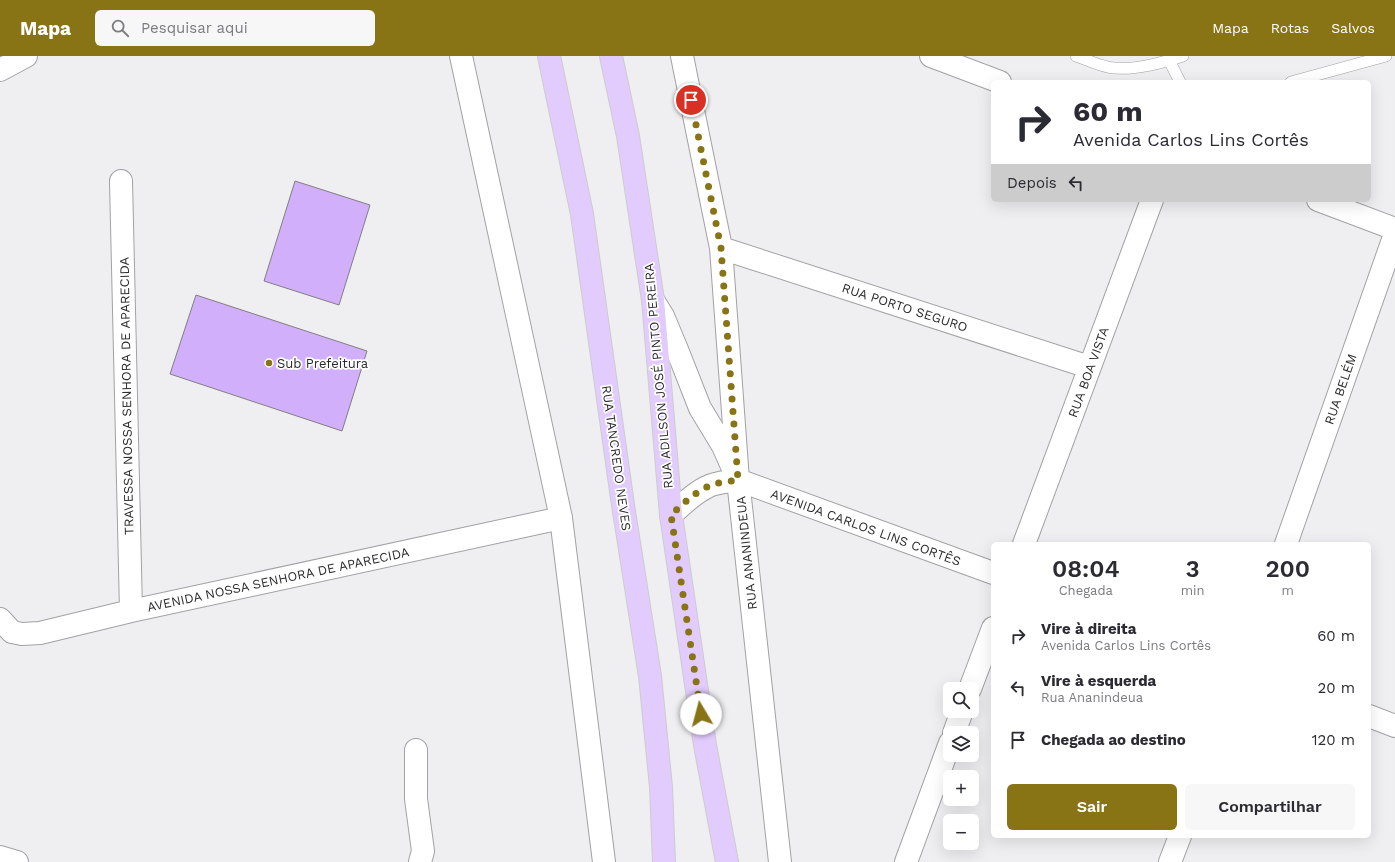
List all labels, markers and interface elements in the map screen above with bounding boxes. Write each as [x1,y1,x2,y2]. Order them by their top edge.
search box [95,10,375,46]
text: Mapa [20,17,71,40]
icon: search [109,17,131,39]
text: Pesquisar aqui [141,19,248,37]
text: Mapa [1212,20,1249,36]
text: Rotas [1271,20,1309,36]
text: Salvos [1331,20,1375,36]
pin [674,83,708,117]
icon: arrive [680,89,702,111]
text: 60 m [1073,95,1143,128]
icon: right [1007,96,1059,148]
text: Avenida Carlos Lins Cortês [1073,129,1309,150]
icon: left [1065,172,1087,194]
text: Depois [1007,174,1057,192]
street label: TRAVESSA NOSSA SENHORA DE APARECIDA [117,256,136,535]
street label: RUA ADILSON JOSÉ PINTO PEREIRA [640,262,676,489]
street label: RUA PORTO SEGURO [840,280,970,335]
street label: RUA BOA VISTA [1065,324,1112,420]
street label: RUA BELÉM [1320,351,1360,427]
place label: Sub Prefeitura [277,356,369,371]
marker: Sub Prefeitura [264,358,274,368]
street label: RUA TANCREDO NEVES [599,384,634,532]
street label: AVENIDA CARLOS LINS CORTÊS [769,485,963,569]
street label: RUA ANANINDEUA [733,495,760,611]
street label: AVENIDA NOSSA SENHORA DE APARECIDA [146,544,411,615]
text: 08:04 [1052,555,1120,583]
text: 3 [1186,555,1200,583]
text: 200 [1265,555,1310,583]
text: Chegada [1059,583,1113,598]
text: min [1181,583,1205,598]
text: m [1282,583,1294,598]
text: Vire à direita [1041,620,1136,638]
icon: right [1007,625,1029,647]
text: 60 m [1317,627,1355,645]
text: Avenida Carlos Lins Cortês [1041,638,1211,653]
text: Vire à esquerda [1041,672,1156,690]
icon: left [1007,677,1029,699]
text: 20 m [1318,679,1355,697]
map controls [943,682,979,850]
button: search [943,682,979,718]
text: Rua Ananindeua [1041,690,1143,705]
position arrow [680,693,722,735]
button: layers [943,726,979,762]
icon: arrive [1007,729,1029,751]
text: Chegada ao destino [1041,731,1186,749]
text: 120 m [1312,731,1355,749]
button: + [943,770,979,806]
button: Sair [1007,784,1177,830]
button: Compartilhar [1185,784,1355,830]
button: − [943,814,979,850]

